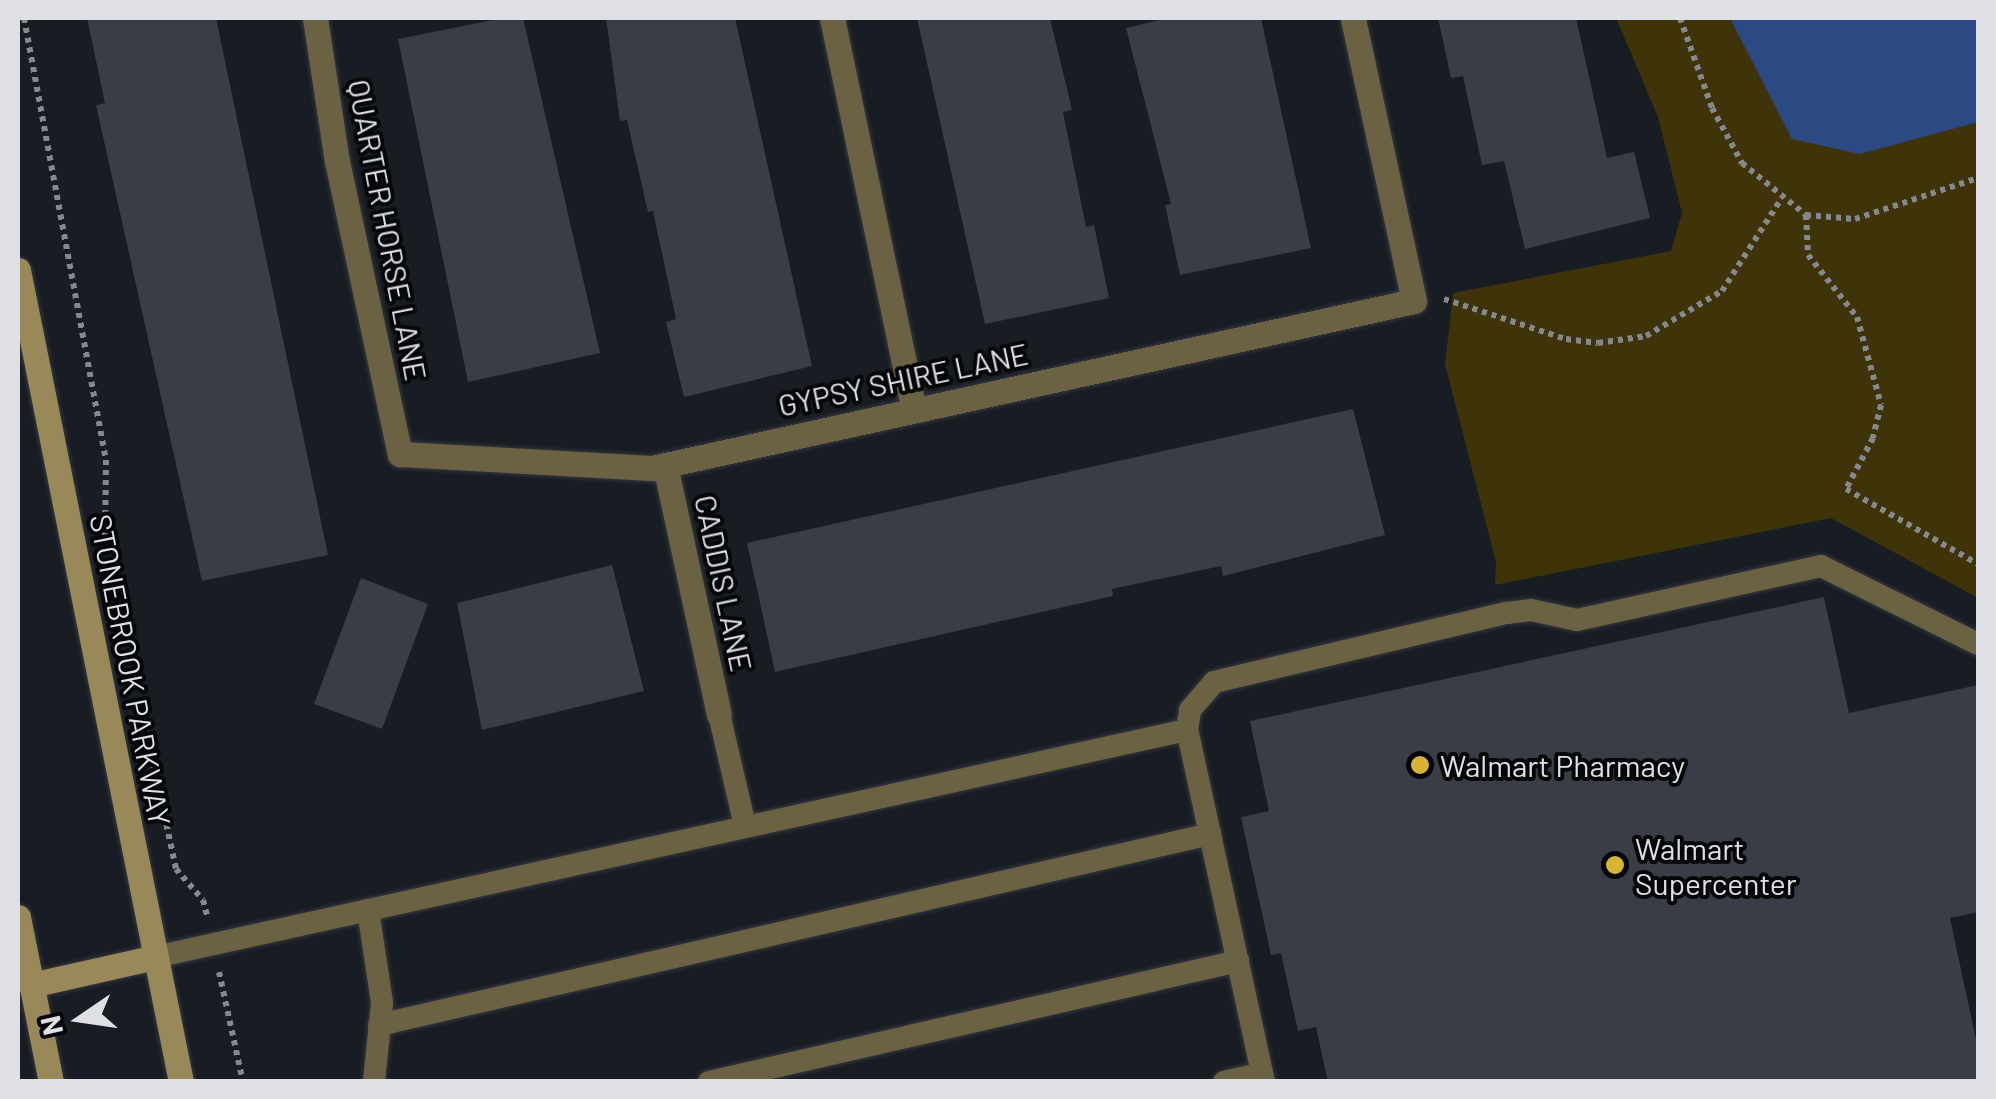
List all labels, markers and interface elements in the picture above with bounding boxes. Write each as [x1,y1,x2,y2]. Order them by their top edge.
street label: QUARTER HORSE LANE [341,77,435,383]
street label: GYPSY SHIRE LANE [775,335,1031,423]
street label: CADDIS LANE [688,492,760,674]
street label: STONEBROOK PARKWAY [83,511,179,829]
place label: Walmart Pharmacy [1440,747,1685,783]
marker: Walmart Pharmacy [1409,754,1431,776]
place label: Walmart Supercenter [1635,830,1797,900]
marker: Walmart Supercenter [1604,854,1626,876]
north arrow [30,969,130,1069]
text: N [32,1013,69,1039]

